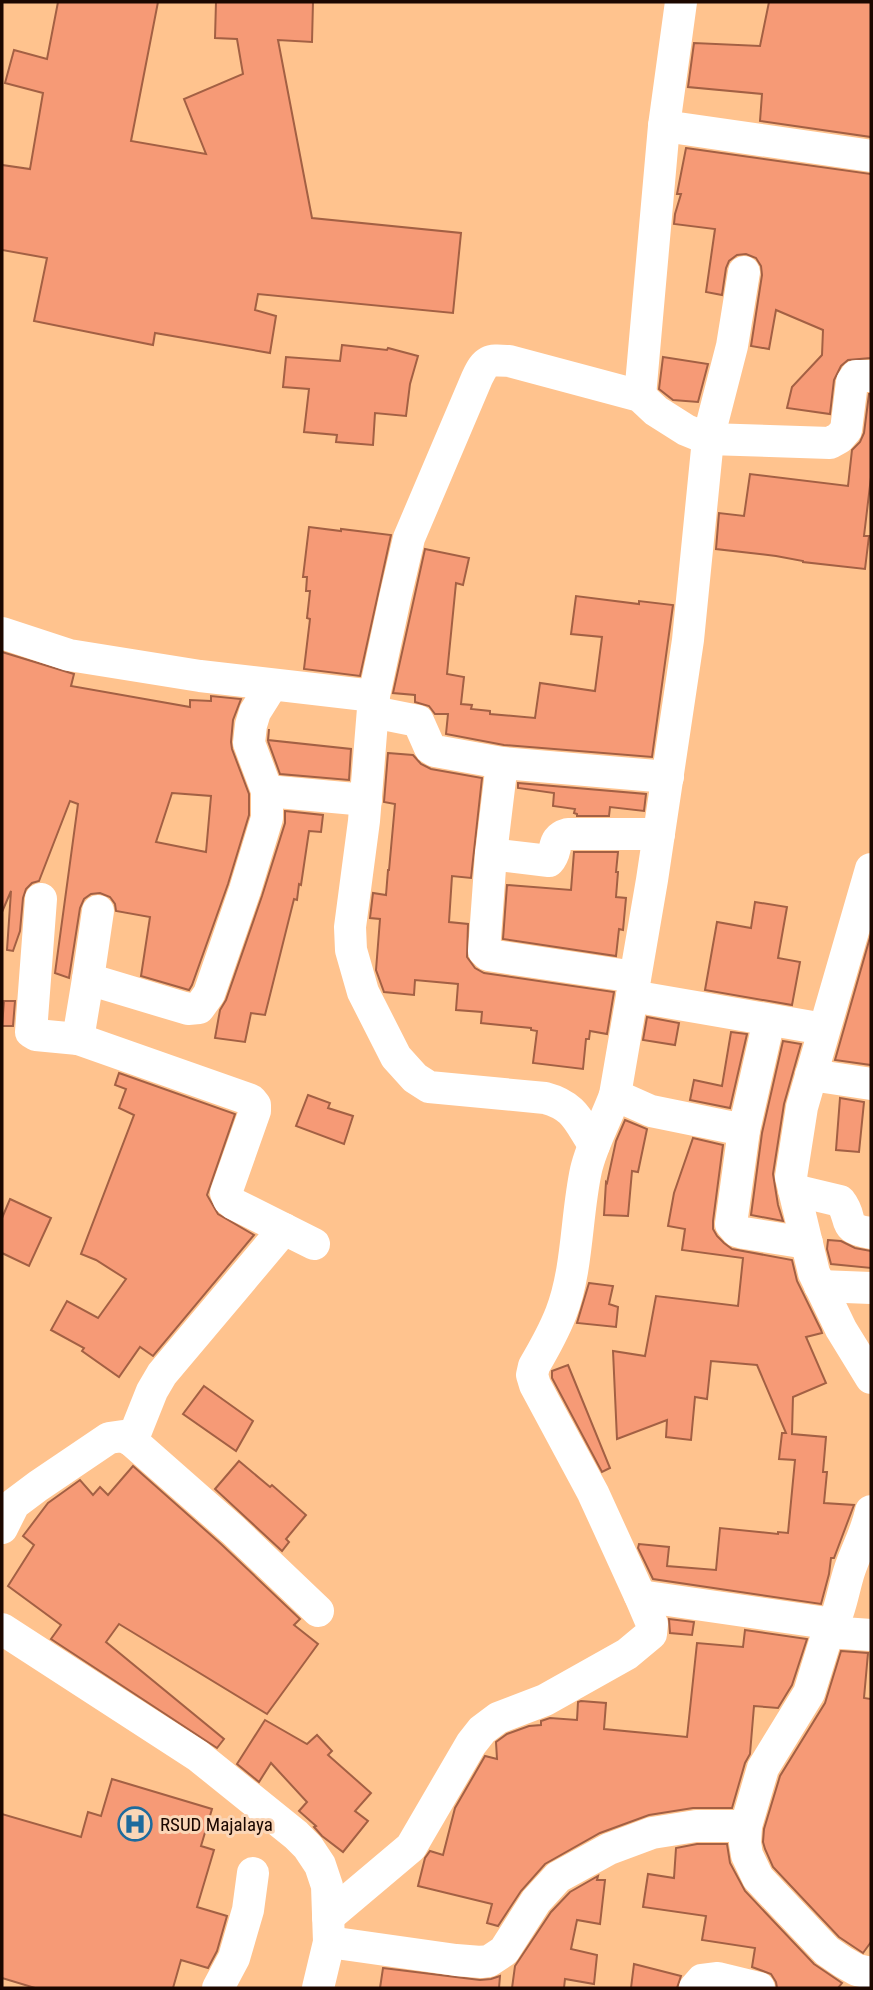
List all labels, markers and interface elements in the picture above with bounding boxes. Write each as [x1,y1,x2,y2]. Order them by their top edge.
hospital icon: RSUD Majalaya [116,1805,154,1843]
place label: RSUD Majalaya [160,1813,273,1836]

